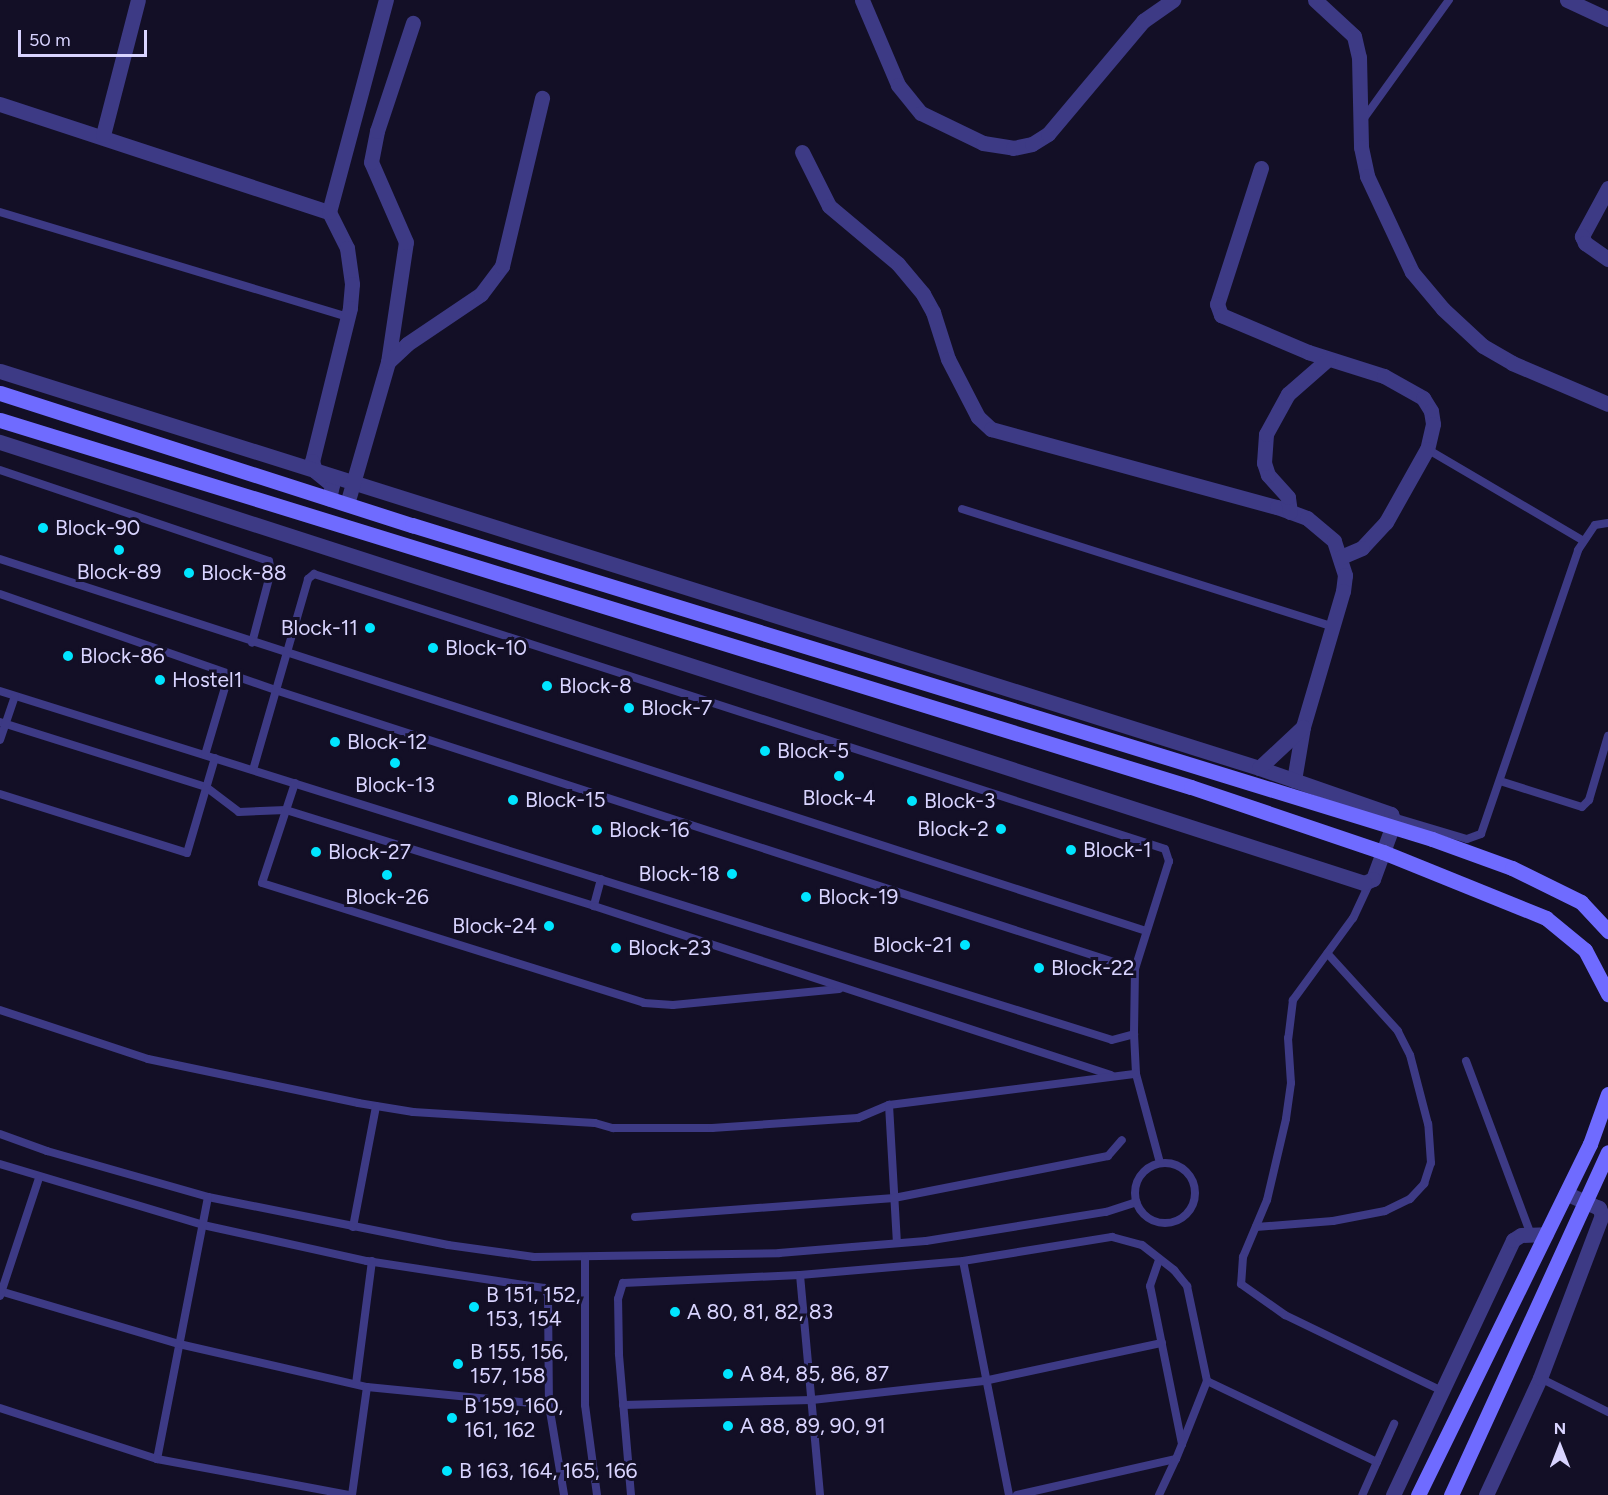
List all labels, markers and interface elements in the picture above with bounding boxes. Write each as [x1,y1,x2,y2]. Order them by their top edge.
scale bar [21,18,150,56]
text: 50 m [29,29,71,51]
place label: Block-90 [55,515,140,541]
marker: Block-90 [36,521,50,535]
marker: Block-89 [112,543,126,557]
place label: Block-89 [77,559,161,585]
place label: Block-88 [201,560,287,586]
marker: Block-88 [182,566,196,580]
place label: Block-11 [281,615,358,641]
marker: Block-11 [363,621,377,635]
place label: Block-10 [445,635,527,661]
marker: Block-10 [426,641,440,655]
place label: Block-86 [80,643,165,669]
marker: Block-86 [61,649,75,663]
place label: Hostel1 [172,667,242,693]
marker: Hostel1 [153,673,167,687]
place label: Block-8 [559,673,632,699]
marker: Block-8 [540,679,554,693]
place label: Block-7 [641,695,712,721]
marker: Block-7 [622,701,636,715]
place label: Block-12 [347,729,427,755]
marker: Block-12 [328,735,342,749]
place label: Block-5 [777,738,849,764]
marker: Block-5 [758,744,772,758]
marker: Block-13 [388,756,402,770]
marker: Block-4 [832,769,846,783]
place label: Block-13 [355,772,435,798]
place label: Block-4 [803,785,875,811]
place label: Block-15 [525,787,606,813]
place label: Block-3 [924,788,995,814]
marker: Block-15 [506,793,520,807]
marker: Block-3 [905,794,919,808]
place label: Block-2 [917,816,989,842]
place label: Block-16 [609,817,689,843]
marker: Block-2 [994,822,1008,836]
marker: Block-16 [590,823,604,837]
place label: Block-1 [1083,837,1152,863]
place label: Block-27 [328,839,411,865]
marker: Block-1 [1064,843,1078,857]
marker: Block-27 [309,845,323,859]
place label: Block-18 [638,861,720,887]
marker: Block-18 [725,867,739,881]
marker: Block-26 [380,868,394,882]
place label: Block-26 [345,884,429,910]
place label: Block-19 [818,884,898,910]
marker: Block-19 [799,890,813,904]
place label: Block-24 [452,913,537,939]
marker: Block-24 [542,919,556,933]
place label: Block-21 [873,932,953,958]
place label: Block-23 [628,935,711,961]
marker: Block-21 [958,938,972,952]
marker: Block-23 [609,941,623,955]
place label: Block-22 [1051,955,1134,981]
marker: Block-22 [1032,961,1046,975]
place label: B 151, 152, 153, 154 [486,1282,581,1332]
place label: A 80, 81, 82, 83 [687,1299,833,1325]
marker: B 151, 152, 153, 154 [467,1300,481,1314]
marker: A 80, 81, 82, 83 [668,1305,682,1319]
place label: B 155, 156, 157, 158 [470,1339,568,1389]
marker: B 155, 156, 157, 158 [451,1357,465,1371]
place label: A 84, 85, 86, 87 [740,1361,889,1387]
marker: A 84, 85, 86, 87 [721,1367,735,1381]
place label: B 159, 160, 161, 162 [464,1393,563,1443]
marker: B 159, 160, 161, 162 [445,1411,459,1425]
place label: A 88, 89, 90, 91 [740,1413,886,1439]
north arrow [1530,1417,1590,1477]
marker: A 88, 89, 90, 91 [721,1419,735,1433]
text: N [1554,1419,1566,1438]
place label: B 163, 164, 165, 166 [459,1458,637,1484]
marker: B 163, 164, 165, 166 [440,1464,454,1478]

